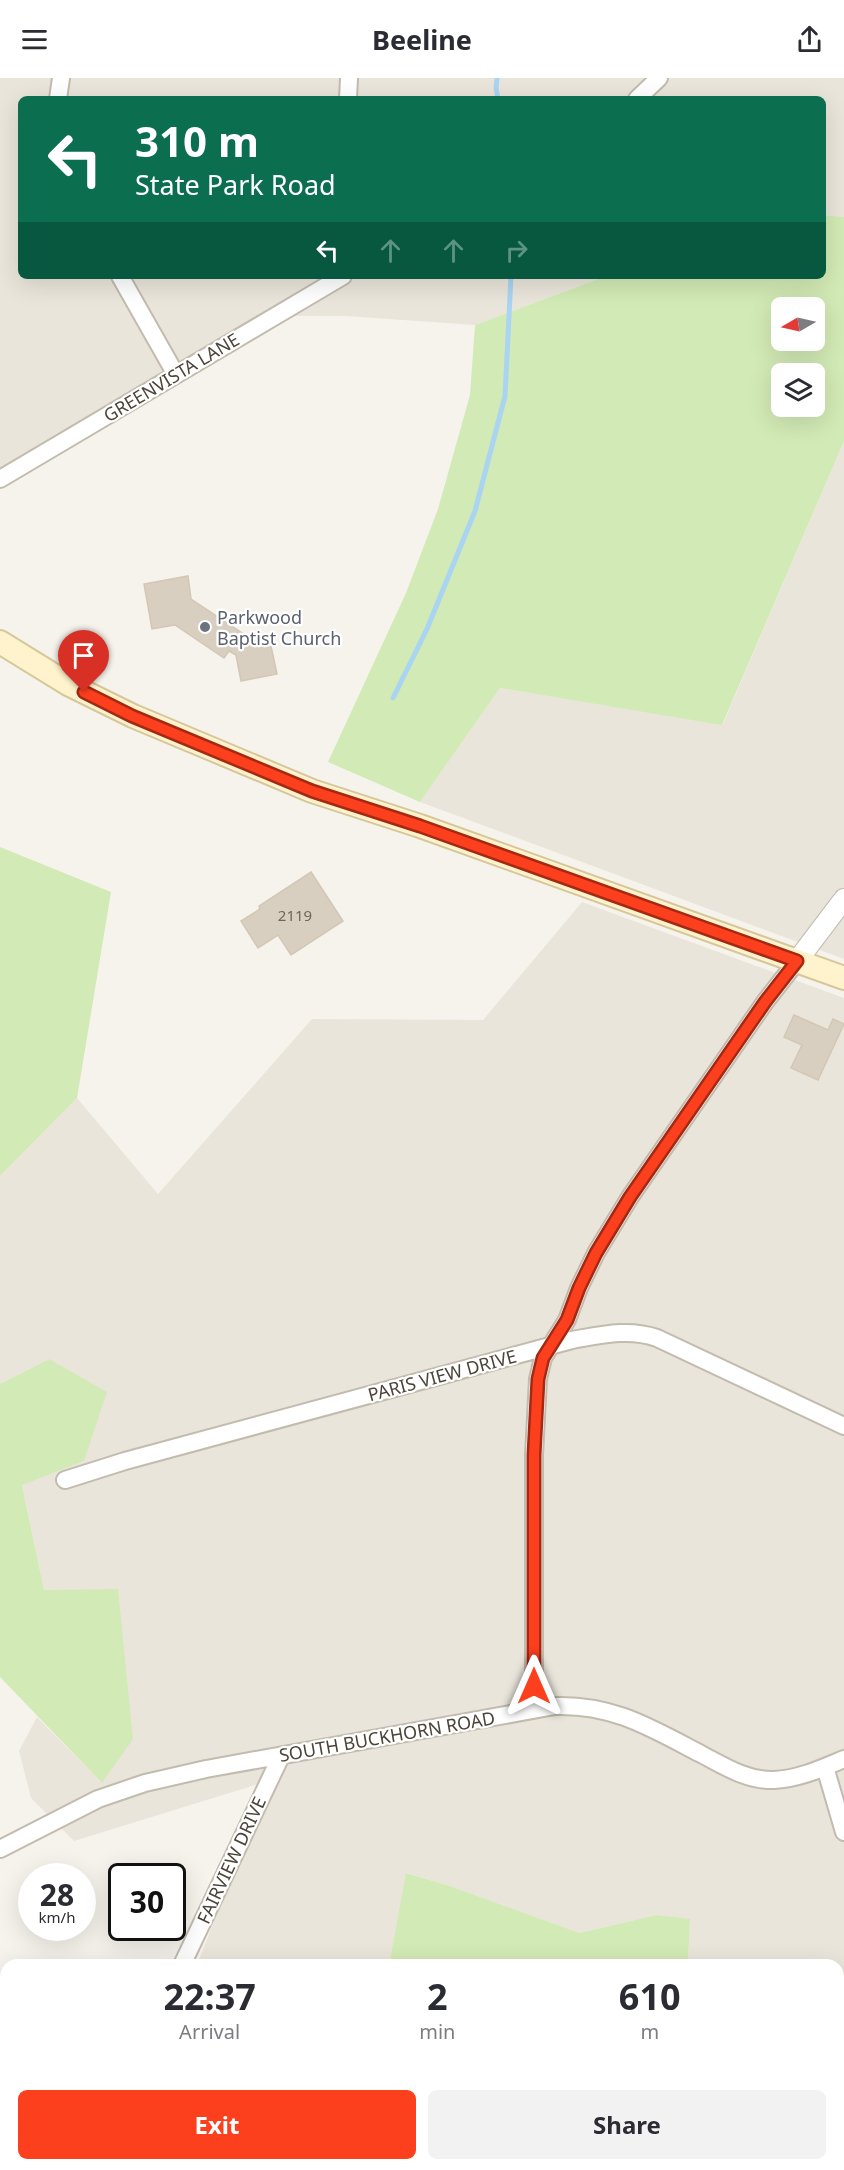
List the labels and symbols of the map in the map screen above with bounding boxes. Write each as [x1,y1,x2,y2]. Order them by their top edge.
north arrow [771,297,825,351]
street label: GREENVISTA LANE [99,327,243,427]
place label: Parkwood Baptist Church [217,605,341,650]
marker: Parkwood Baptist Church [198,620,212,634]
pin [58,630,109,692]
house number: 2119 [278,905,312,925]
street label: PARIS VIEW DRIVE [365,1344,519,1406]
position arrow [502,1654,566,1718]
street label: SOUTH BUCKHORN ROAD [277,1705,497,1767]
street label: FAIRVIEW DRIVE [191,1793,271,1927]
speed limit sign: 30 [108,1863,186,1941]

